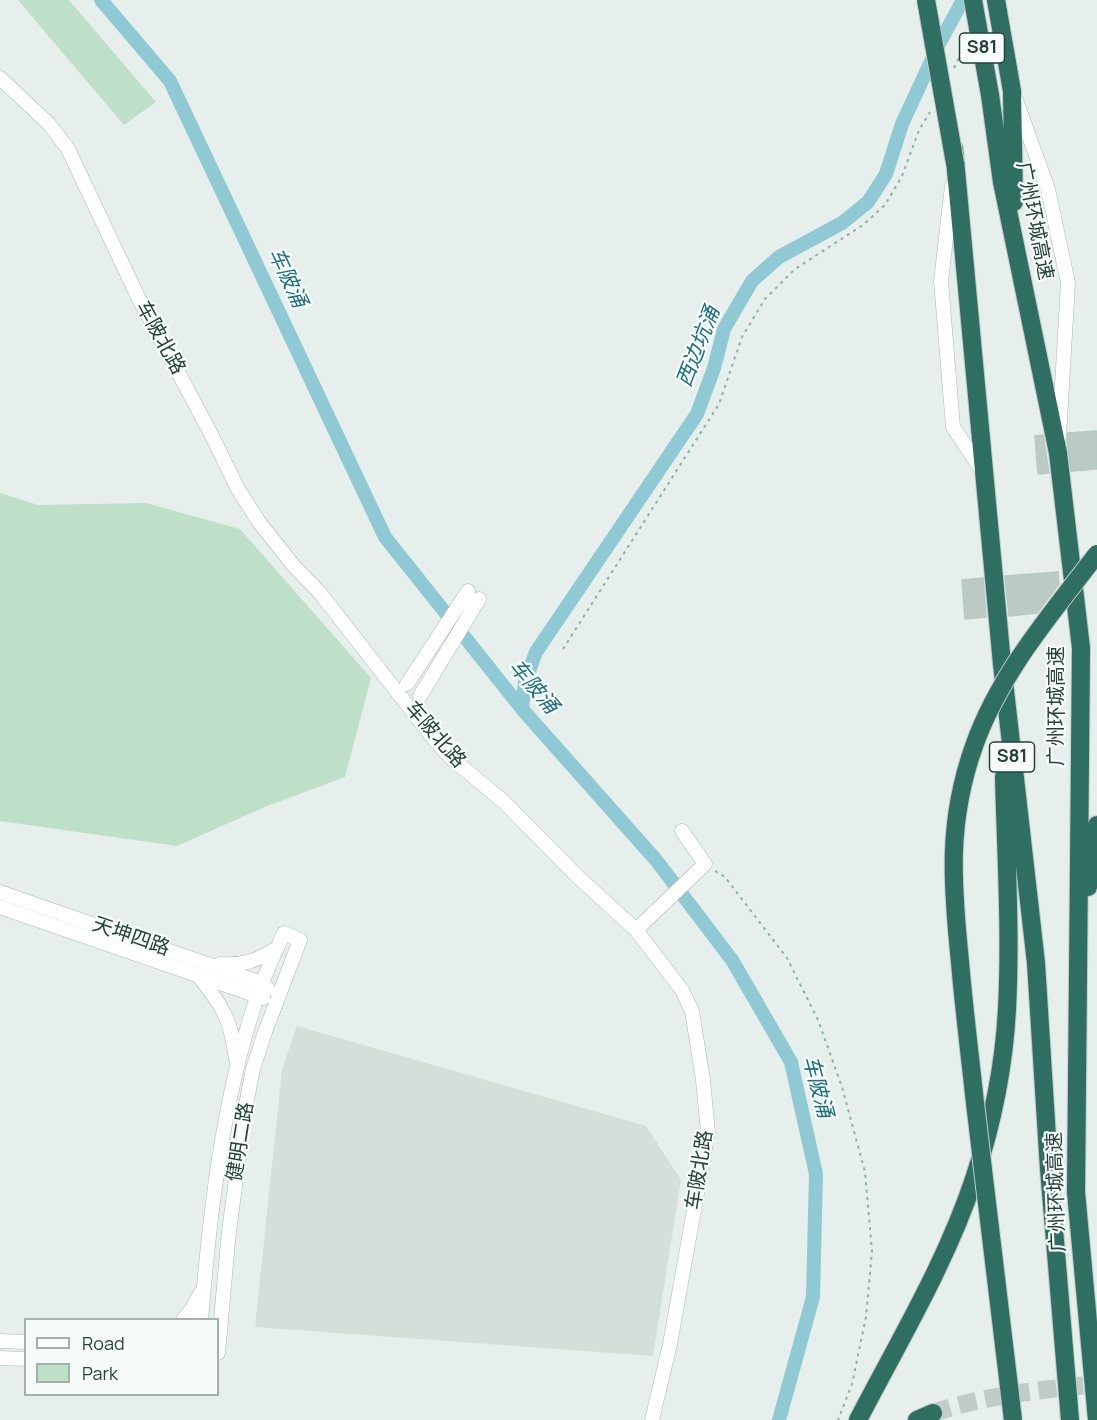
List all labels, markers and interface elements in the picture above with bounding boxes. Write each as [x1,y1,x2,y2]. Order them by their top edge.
road number: S81 [960,33,1004,63]
street label: 广州环城高速 [1011,160,1057,282]
water label: 车陂涌 [262,244,312,312]
street label: 车陂北路 [130,297,190,379]
water label: 西边坑涌 [672,303,726,391]
street label: 广州环城高速 [1045,646,1069,766]
water label: 车陂涌 [503,655,563,719]
street label: 车陂北路 [400,697,470,773]
road number: S81 [990,742,1034,772]
street label: 天坤四路 [89,913,173,961]
water label: 车陂涌 [797,1053,837,1121]
street label: 健明二路 [223,1101,259,1183]
street label: 车陂北路 [682,1129,718,1211]
street label: 广州环城高速 [1043,1132,1071,1252]
legend [24,1318,219,1396]
text: Road [82,1331,125,1355]
text: Park [82,1361,118,1385]

